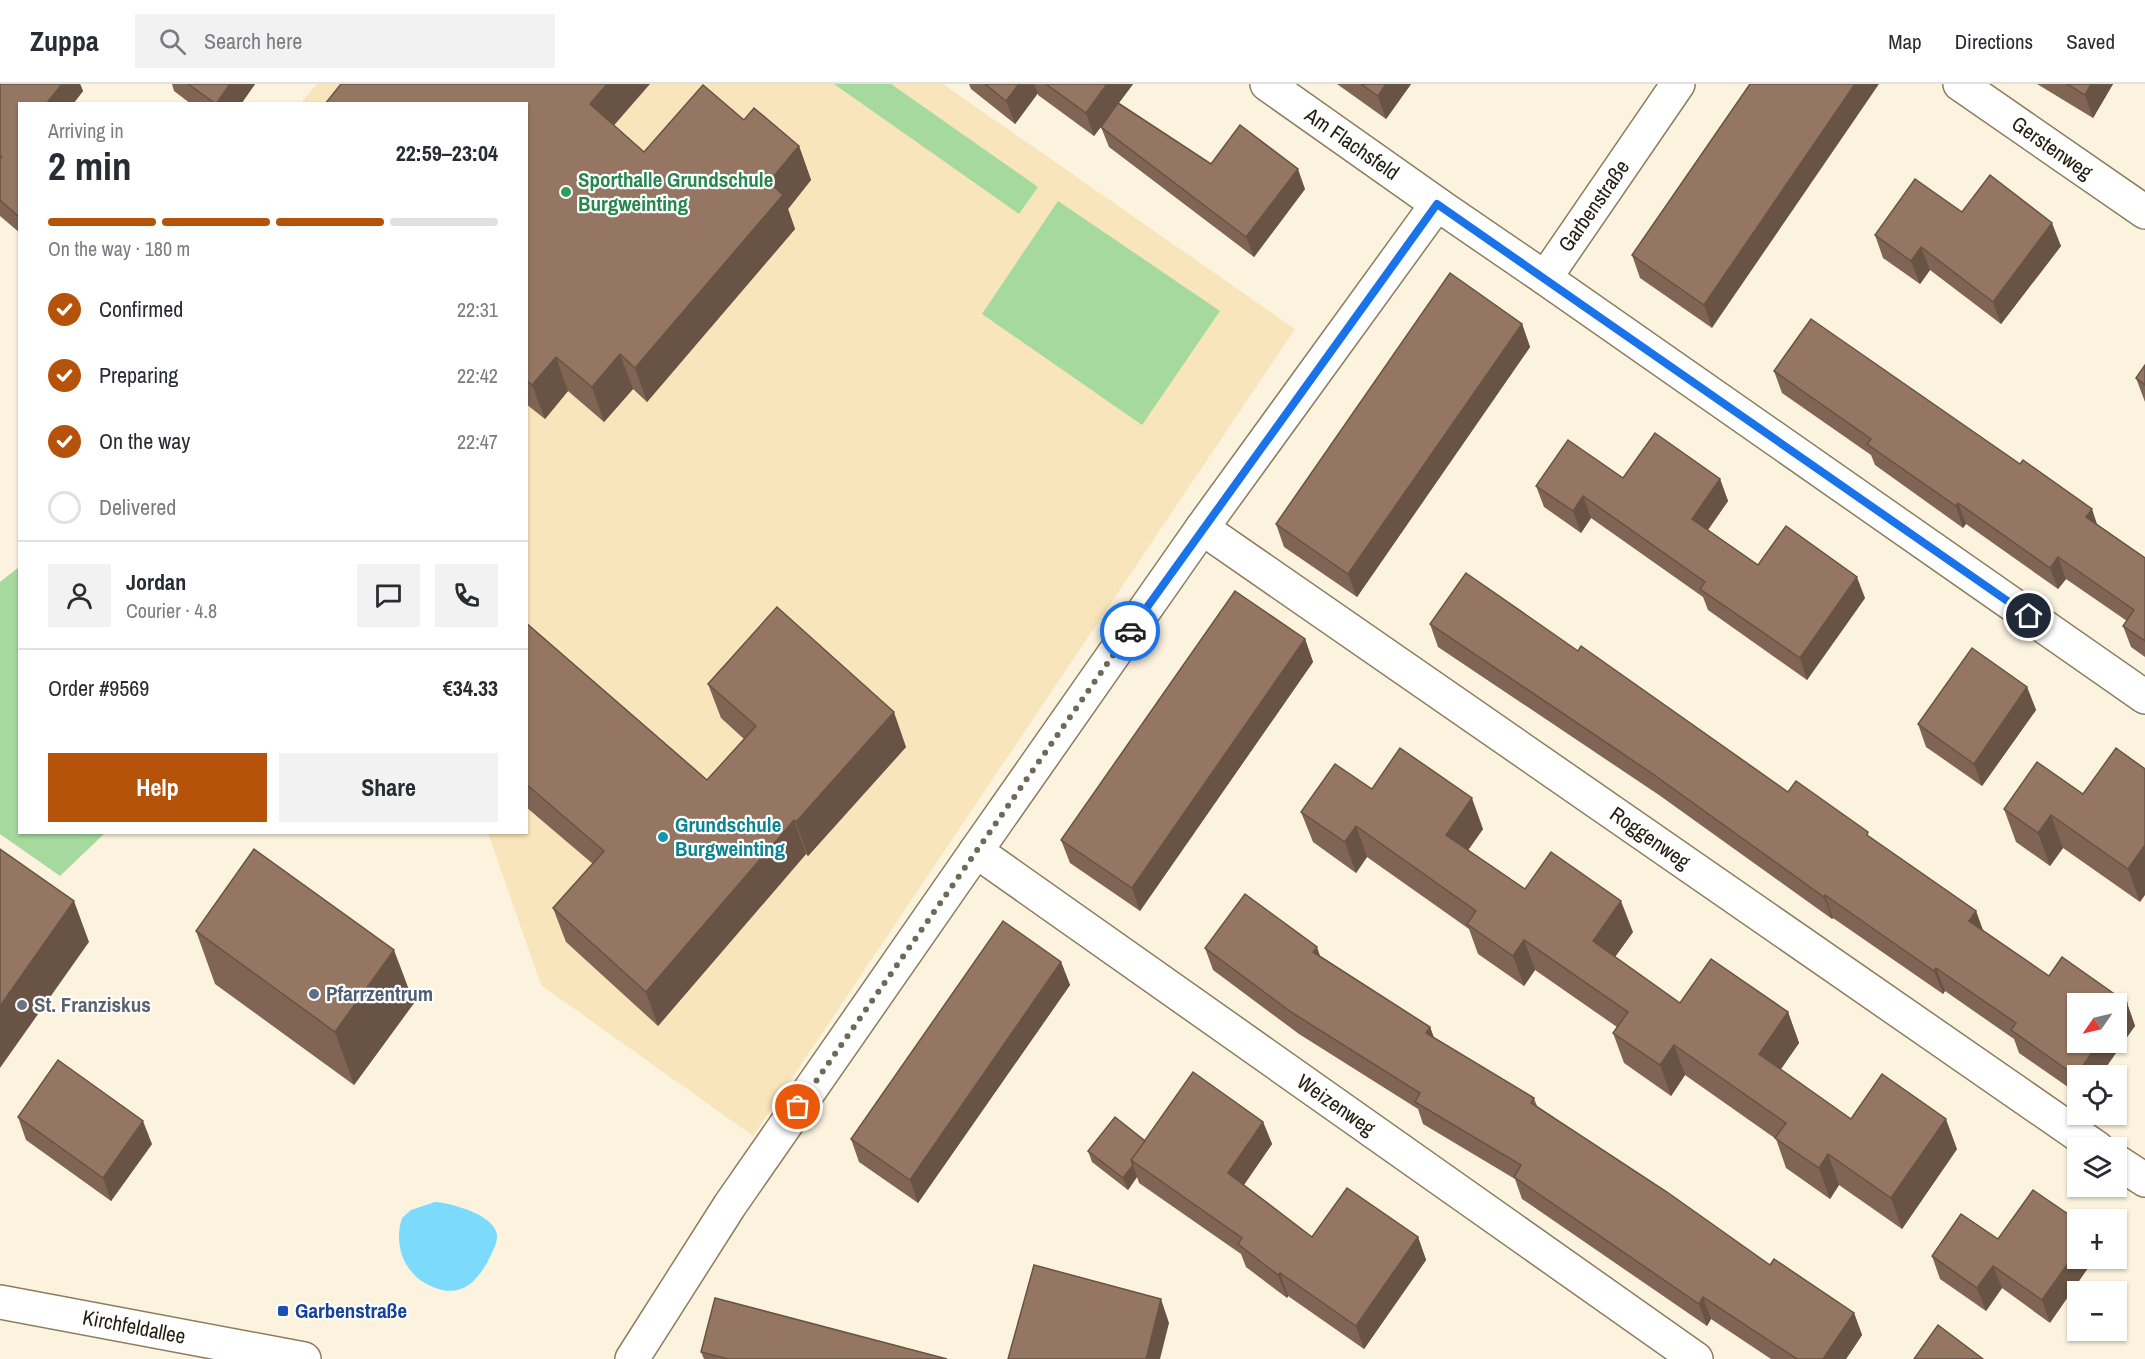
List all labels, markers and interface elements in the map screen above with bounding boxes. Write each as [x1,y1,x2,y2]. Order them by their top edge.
search box [135,14,555,68]
text: Zuppa [30,22,99,60]
icon: search [156,25,189,58]
text: Search here [204,26,302,56]
text: Map [1888,27,1922,56]
text: Directions [1955,27,2033,56]
text: Saved [2066,27,2115,56]
street label: Am Flachsfeld [1298,100,1405,187]
street label: Gerstenweg [2006,109,2099,186]
text: Arriving in [48,117,124,144]
text: 22:59–23:04 [396,138,498,168]
text: 2 min [48,140,132,192]
street label: Garbenstraße [1551,154,1636,258]
place label: Sporthalle Grundschule Burgweinting [578,165,773,218]
marker: Sporthalle Grundschule Burgweinting [559,185,573,199]
text: On the way · 180 m [48,235,190,262]
icon: check [48,293,81,326]
text: Confirmed [99,294,183,324]
text: 22:31 [457,296,498,323]
icon: check [48,359,81,392]
text: Preparing [99,360,178,390]
text: 22:42 [457,362,498,389]
icon: check [48,425,81,458]
text: On the way [99,426,190,456]
text: 22:47 [457,428,498,455]
text: Delivered [99,492,176,522]
button: person [48,564,111,627]
button: chat [357,564,420,627]
button: phone [435,564,498,627]
text: Jordan [126,567,186,597]
pin [2003,590,2054,641]
text: Courier · 4.8 [126,597,217,624]
icon: home [2012,599,2045,632]
courier [1100,601,1160,661]
icon: car [1114,615,1147,648]
text: Order #9569 [48,673,149,703]
text: €34.33 [443,673,498,703]
button: Help [48,753,267,822]
button: Share [279,753,498,822]
street label: Roggenweg [1604,799,1697,876]
place label: Grundschule Burgweinting [675,810,785,863]
marker: Grundschule Burgweinting [656,830,670,844]
place label: Pfarrzentrum [326,979,433,1008]
marker: Pfarrzentrum [307,987,321,1001]
place label: St. Franziskus [34,990,151,1019]
north arrow [2067,993,2127,1053]
map controls [2067,993,2127,1341]
marker: St. Franziskus [15,998,29,1012]
button: locate [2067,1065,2127,1125]
street label: Weizenweg [1291,1067,1382,1142]
pin [772,1081,823,1132]
icon: bag [781,1090,814,1123]
button: layers [2067,1137,2127,1197]
button: + [2067,1209,2127,1269]
button: − [2067,1281,2127,1341]
place label: Garbenstraße [295,1296,407,1325]
street label: Kirchfeldallee [80,1302,188,1351]
marker: Garbenstraße [276,1304,290,1318]

